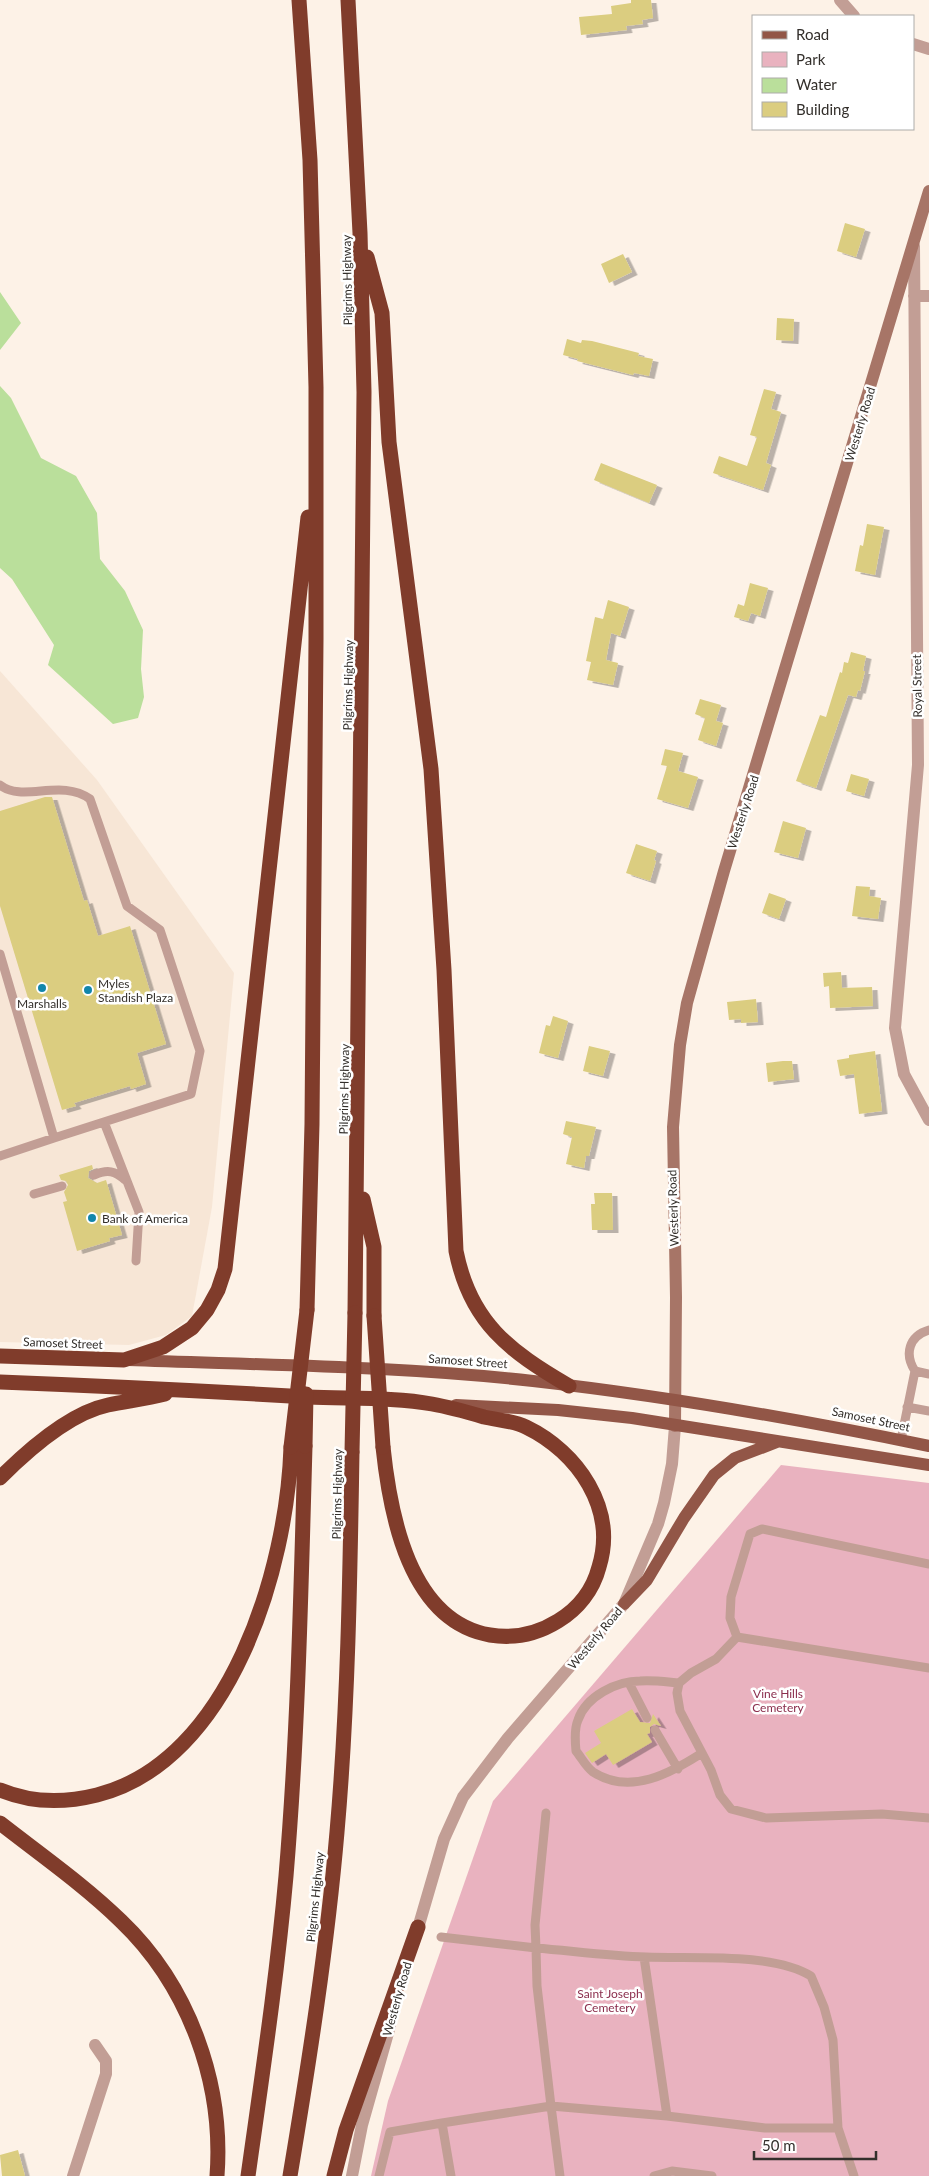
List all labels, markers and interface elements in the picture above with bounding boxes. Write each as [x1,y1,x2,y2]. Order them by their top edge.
legend [752,15,914,130]
text: Road [796,25,829,43]
text: Park [796,50,826,68]
text: Water [796,75,837,93]
text: Building [796,100,849,118]
street label: Pilgrims Highway [339,234,355,325]
street label: Westerly Road [842,385,878,463]
street label: Pilgrims Highway [340,639,356,730]
street label: Royal Street [909,654,925,718]
street label: Westerly Road [724,773,762,851]
place label: Myles Standish Plaza [98,976,173,1005]
marker: Marshalls [36,982,48,994]
marker: Myles Standish Plaza [82,984,94,996]
place label: Marshalls [17,996,67,1011]
street label: Pilgrims Highway [336,1043,352,1134]
street label: Westerly Road [664,1169,682,1247]
place label: Bank of America [102,1211,188,1226]
marker: Bank of America [86,1212,98,1224]
street label: Samoset Street [23,1334,104,1352]
street label: Samoset Street [428,1351,509,1371]
street label: Samoset Street [831,1403,912,1435]
street label: Pilgrims Highway [329,1448,345,1539]
street label: Westerly Road [565,1604,625,1672]
park label: Vine Hills Cemetery [752,1686,805,1715]
street label: Pilgrims Highway [303,1850,327,1943]
street label: Westerly Road [379,1960,415,2038]
park label: Saint Joseph Cemetery [577,1986,643,2015]
scale bar [754,2128,876,2160]
text: 50 m [762,2136,796,2154]

